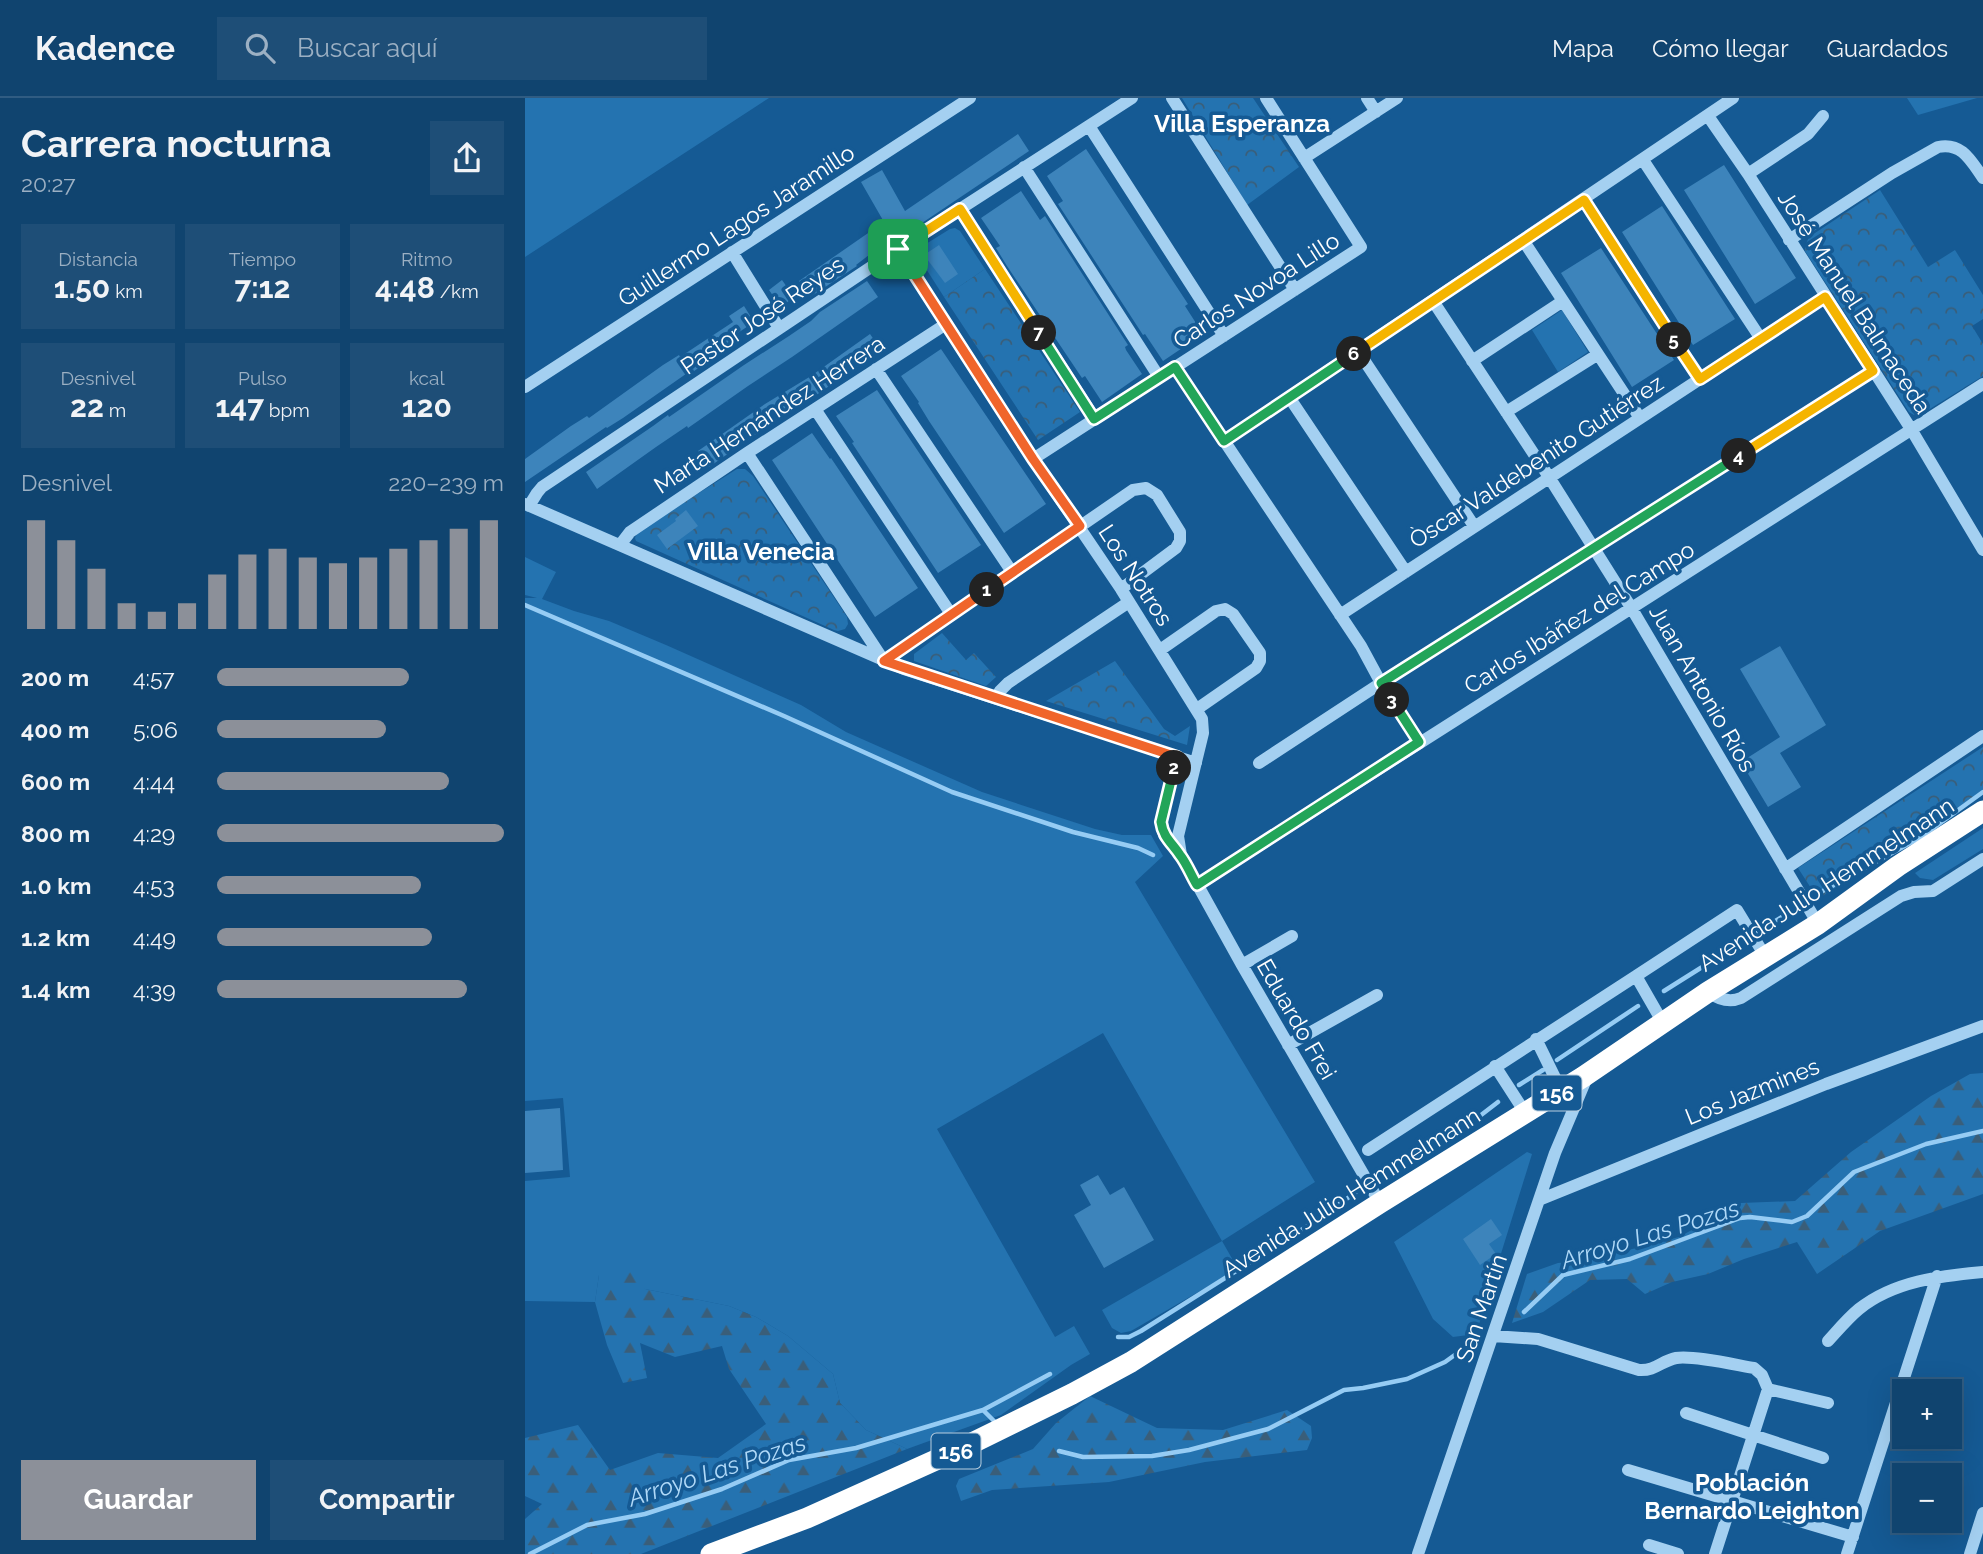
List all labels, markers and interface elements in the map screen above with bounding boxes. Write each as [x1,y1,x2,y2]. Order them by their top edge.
search box [217,17,707,80]
text: Kadence [35,29,175,68]
icon: search [241,29,279,67]
text: Buscar aquí [297,33,437,63]
text: Mapa [1552,34,1614,63]
text: Cómo llegar [1652,34,1789,63]
text: Guardados [1827,34,1948,63]
district label: Villa Esperanza [1154,109,1330,138]
text: Carrera nocturna [21,121,331,166]
button: share [430,121,504,195]
street label: Guillermo Lagos Jaramillo [613,138,859,312]
text: 20:27 [21,170,76,197]
street label: José Manuel Balmaceda [1773,186,1937,418]
pin [868,219,928,279]
street label: Carlos Novoa Lillo [1168,226,1344,354]
icon: arrive [879,230,917,268]
text: Distancia [58,248,138,270]
text: Tiempo [229,248,296,270]
text: Ritmo [401,248,453,270]
street label: Pastor José Reyes [675,250,849,380]
text: 1.50 [54,270,110,305]
text: 7:12 [235,270,290,305]
text: 4:48 [375,270,435,305]
text: km [110,280,143,302]
text: /km [435,280,479,302]
pin: 7 [1021,316,1057,350]
text: 7 [1033,321,1044,343]
pin: 5 [1657,322,1691,358]
text: 5 [1668,328,1679,350]
street label: Marta Hernández Herrera [649,329,889,499]
pin: 6 [1337,336,1371,372]
text: 6 [1348,342,1359,364]
text: Desnivel [61,367,136,389]
text: Pulso [238,367,287,389]
text: kcal [409,367,445,389]
street label: Òscar Valdebenito Gutiérrez [1404,369,1668,553]
text: 22 [70,389,104,424]
text: 147 [215,389,264,424]
text: 120 [402,389,452,424]
text: m [104,399,126,421]
text: bpm [264,399,310,421]
pin: 4 [1721,438,1757,474]
text: 4 [1733,444,1744,466]
text: Desnivel [21,469,112,496]
text: 220–239 m [388,469,504,496]
street label: Los Notros [1093,519,1179,631]
street label: Carlos Ibáñez del Campo [1459,535,1699,699]
district label: Villa Venecia [687,537,835,566]
pin: 1 [969,573,1005,608]
text: 1 [982,578,991,600]
street label: Juan Antonio Ríos [1644,600,1762,776]
text: 200 m [21,664,89,691]
text: 4:57 [133,664,175,691]
pin: 3 [1375,682,1409,718]
text: 3 [1386,688,1397,710]
text: 400 m [21,716,89,743]
text: 5:06 [133,716,178,743]
pin: 2 [1157,750,1191,786]
text: 2 [1168,756,1179,778]
text: 600 m [21,768,90,795]
text: 4:44 [133,768,175,795]
street label: Avenida Julio Hemmelmann [1693,791,1959,977]
text: 800 m [21,820,90,847]
text: 4:29 [133,820,175,847]
text: 1.0 km [21,872,91,899]
text: 4:53 [133,872,175,899]
text: 1.2 km [21,924,90,951]
text: 4:49 [133,924,176,951]
street label: Eduardo Frei [1252,954,1342,1084]
text: 1.4 km [21,976,90,1003]
text: 4:39 [133,976,176,1003]
street label: Los Jazmines [1681,1052,1823,1130]
road number: 156 [1532,1076,1581,1110]
street label: Avenida Julio Hemmelmann [1217,1101,1485,1283]
water label: Arroyo Las Pozas [1555,1193,1743,1276]
street label: San Martín [1450,1250,1512,1366]
map controls [1892,1379,1962,1533]
button: + [1892,1379,1962,1449]
water label: Arroyo Las Pozas [623,1428,809,1513]
road number: 156 [931,1434,981,1468]
button: Guardar [21,1460,256,1540]
button: Compartir [270,1460,504,1540]
button: − [1892,1463,1962,1533]
district label: Población Bernardo Leighton [1644,1468,1860,1525]

